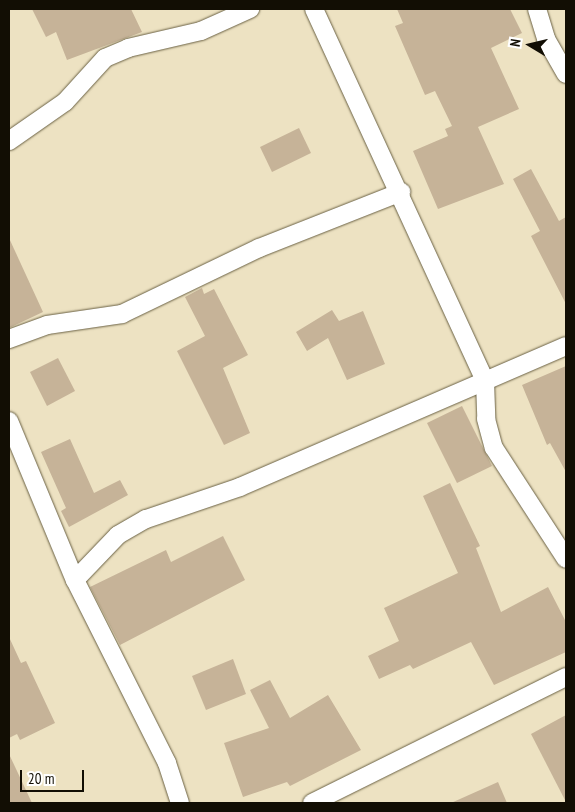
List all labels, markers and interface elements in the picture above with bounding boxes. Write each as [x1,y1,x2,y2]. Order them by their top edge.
north arrow [505,20,555,70]
text: N [506,38,525,48]
scale bar [22,760,86,792]
text: 20 m [28,769,54,788]

